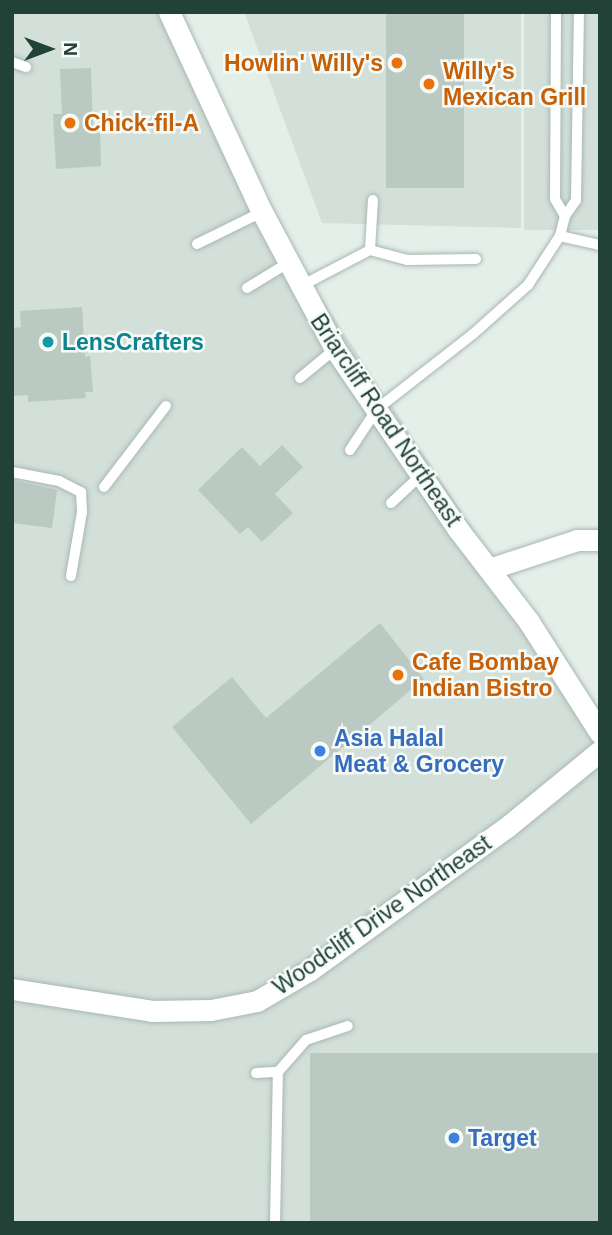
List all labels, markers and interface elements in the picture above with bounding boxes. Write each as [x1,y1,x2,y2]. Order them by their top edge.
north arrow [14,14,84,84]
text: N [60,42,81,56]
place label: Howlin' Willy's [224,49,383,77]
marker: Howlin' Willy's [389,55,405,71]
place label: Willy's Mexican Grill [443,57,586,111]
marker: Willy's Mexican Grill [421,76,437,92]
place label: Chick-fil-A [84,109,199,137]
marker: Chick-fil-A [62,115,78,131]
street label: Briarcliff Road Northeast [305,309,467,531]
place label: LensCrafters [62,328,204,356]
marker: LensCrafters [40,334,56,350]
place label: Cafe Bombay Indian Bistro [412,648,559,702]
marker: Cafe Bombay Indian Bistro [390,667,406,683]
place label: Asia Halal Meat & Grocery [334,724,504,778]
marker: Asia Halal Meat & Grocery [312,743,328,759]
street label: Woodcliff Drive Northeast [268,829,496,1001]
place label: Target [468,1124,537,1152]
marker: Target [446,1130,462,1146]

